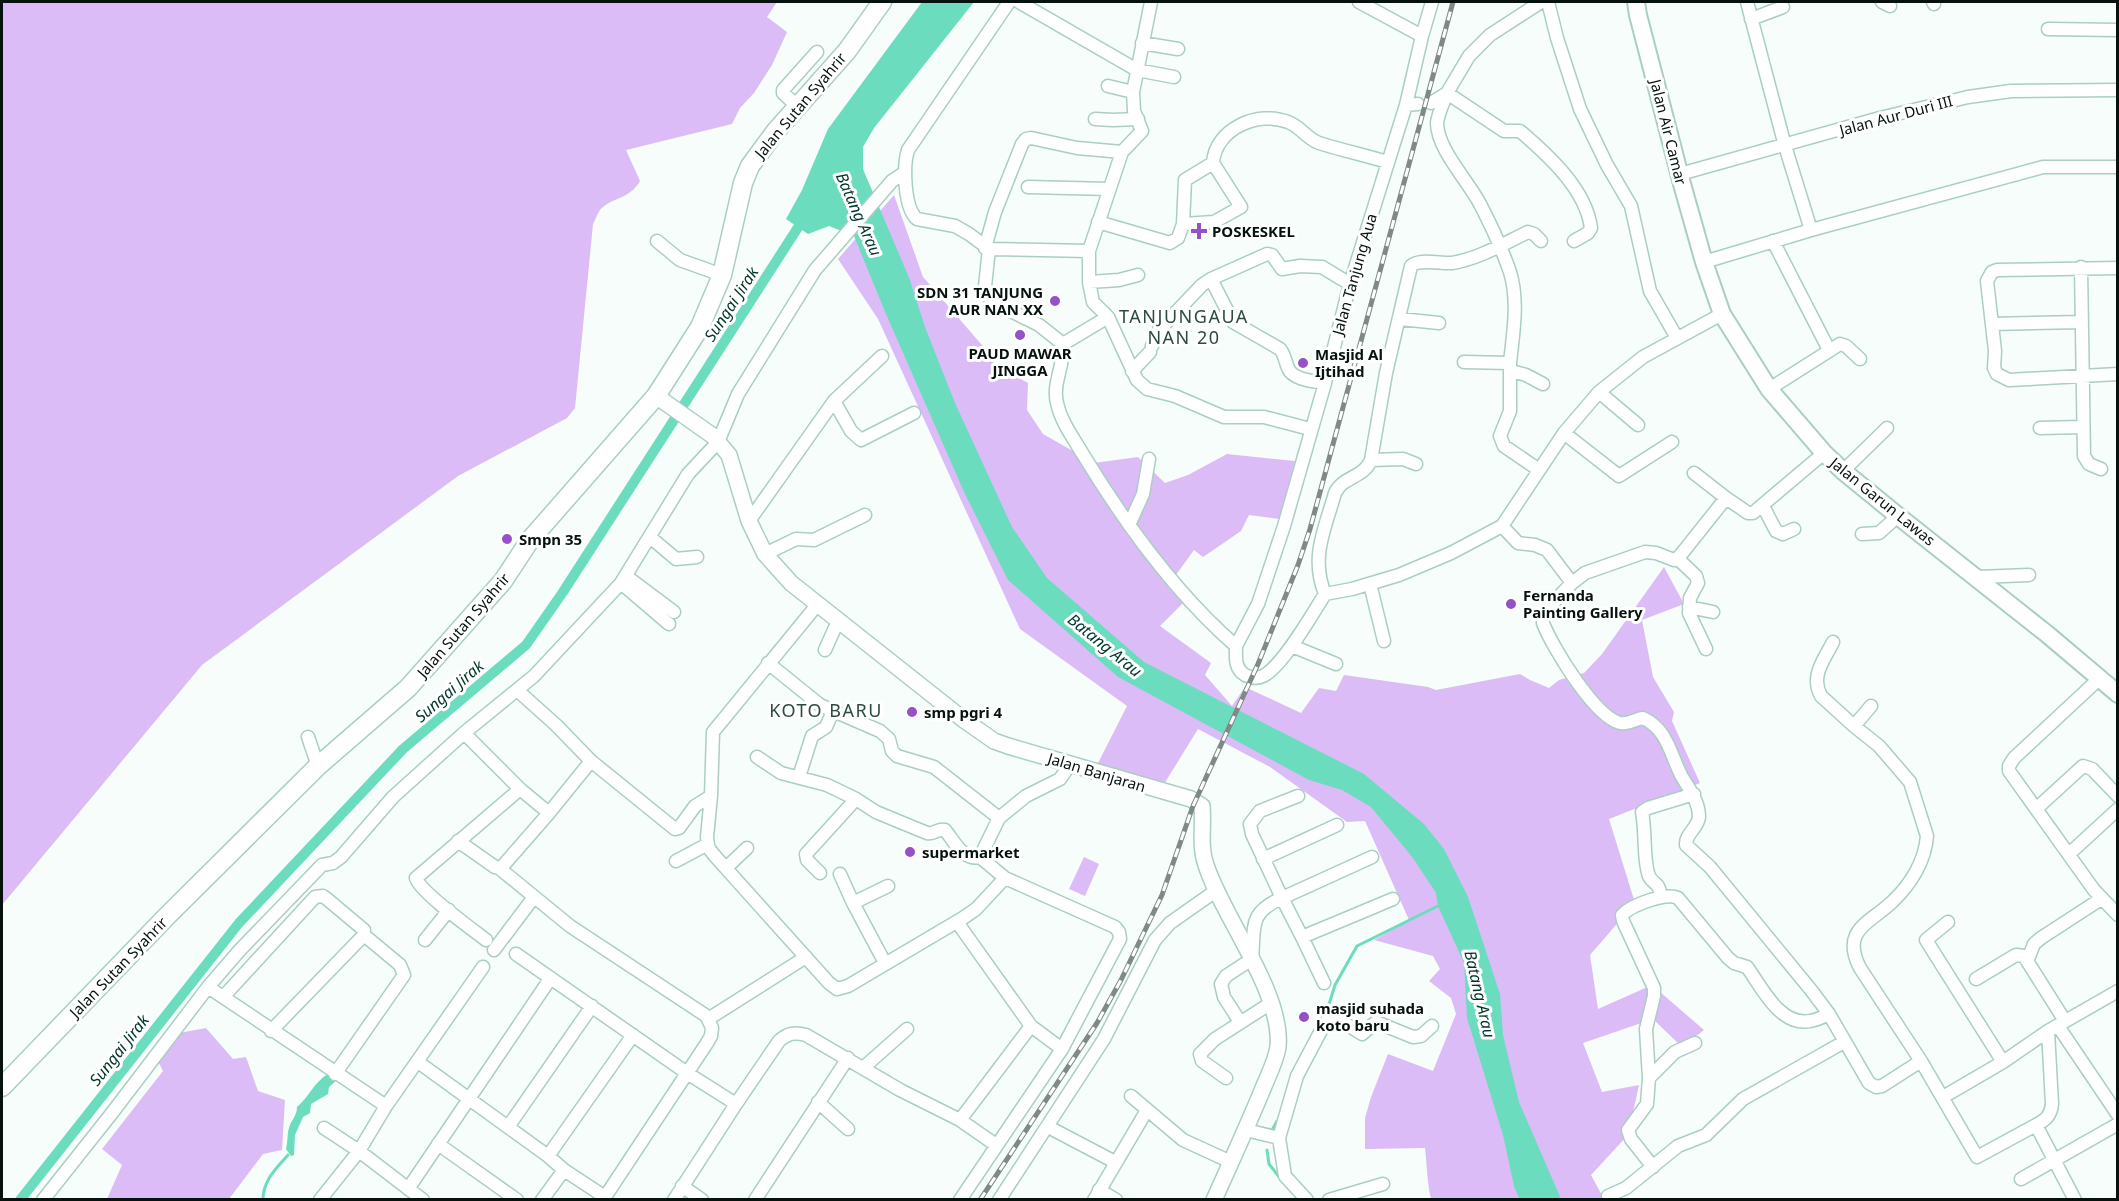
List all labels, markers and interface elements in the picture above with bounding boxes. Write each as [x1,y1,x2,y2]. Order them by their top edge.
street label: Jalan Sutan Syahrir [749,48,850,164]
street label: Jalan Air Camar [1646,75,1692,187]
street label: Jalan Aur Duri III [1835,90,1955,140]
water label: Batang Arau [831,169,887,259]
street label: Jalan Tanjung Aua [1327,211,1381,339]
place label: POSKESKEL [1212,221,1295,241]
marker: POSKESKEL [1190,222,1208,240]
water label: Sungai Jirak [699,262,764,346]
place label: SDN 31 TANJUNG AUR NAN XX [917,282,1043,319]
marker: SDN 31 TANJUNG AUR NAN XX [1048,294,1062,308]
district label: TANJUNGAUA NAN 20 [1119,304,1249,349]
marker: PAUD MAWAR JINGGA [1013,328,1027,342]
place label: PAUD MAWAR JINGGA [968,343,1072,380]
place label: Masjid Al Ijtihad [1315,344,1383,381]
marker: Masjid Al Ijtihad [1296,356,1310,370]
street label: Jalan Garun Lawas [1825,451,1940,550]
place label: Smpn 35 [519,529,582,549]
marker: Smpn 35 [500,532,514,546]
street label: Jalan Sutan Syahrir [411,569,514,683]
place label: Fernanda Painting Gallery [1523,585,1643,622]
marker: Fernanda Painting Gallery [1504,597,1518,611]
water label: Batang Arau [1063,608,1147,682]
water label: Sungai Jirak [410,654,489,727]
district label: KOTO BARU [769,698,883,722]
place label: smp pgri 4 [924,702,1003,722]
marker: smp pgri 4 [905,705,919,719]
street label: Jalan Banjaran [1044,747,1148,796]
place label: supermarket [922,842,1020,862]
marker: supermarket [903,845,917,859]
street label: Jalan Sutan Syahrir [63,912,171,1023]
water label: Batang Arau [1459,948,1501,1040]
place label: masjid suhada koto baru [1316,998,1424,1035]
water label: Sungai Jirak [84,1009,154,1090]
marker: masjid suhada koto baru [1297,1010,1311,1024]

